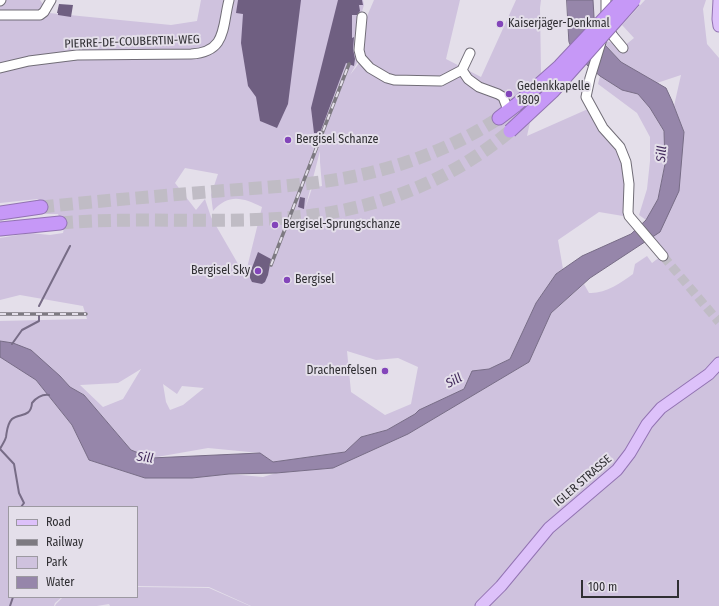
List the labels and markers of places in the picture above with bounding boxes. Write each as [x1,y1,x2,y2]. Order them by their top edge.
place label: Kaiserjäger-Denkmal [508,17,610,31]
marker: Kaiserjäger-Denkmal [495,19,505,29]
place label: Gedenkkapelle 1809 [517,80,590,108]
marker: Gedenkkapelle 1809 [504,89,514,99]
place label: Bergisel Schanze [296,133,378,147]
marker: Bergisel Schanze [283,135,293,145]
place label: Bergisel-Sprungschanze [283,218,400,232]
marker: Bergisel-Sprungschanze [270,220,280,230]
place label: Bergisel Sky [191,264,250,278]
marker: Bergisel Sky [253,266,263,276]
place label: Bergisel [295,273,334,287]
marker: Bergisel [282,275,292,285]
place label: Drachenfelsen [307,364,377,378]
marker: Drachenfelsen [380,366,390,376]

